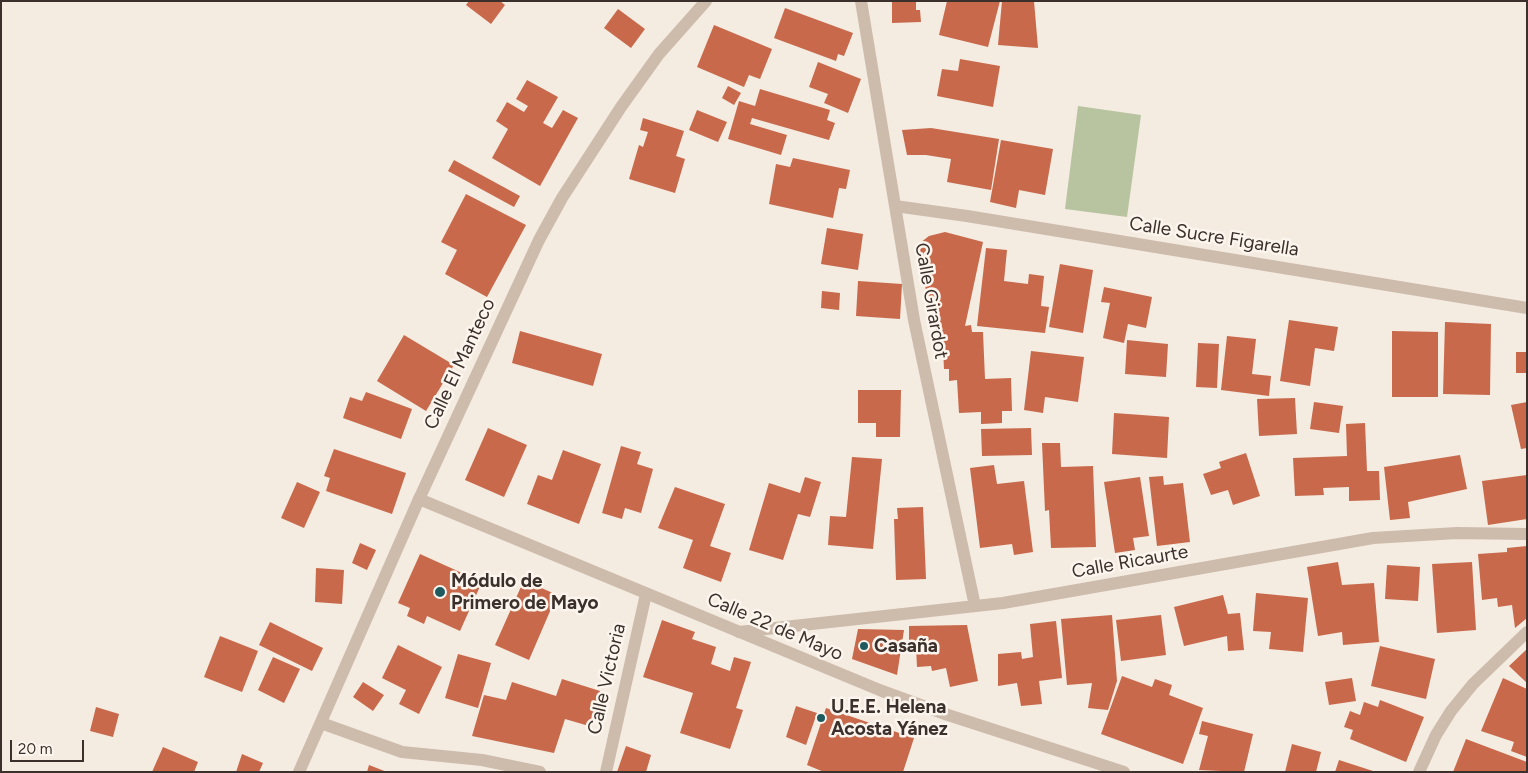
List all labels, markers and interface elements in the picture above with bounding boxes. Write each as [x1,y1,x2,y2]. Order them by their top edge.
street label: Calle Sucre Figarella [1128,212,1300,262]
street label: Calle Girardot [910,241,952,361]
street label: Calle El Manteco [420,295,500,433]
street label: Calle Ricaurte [1070,541,1190,583]
place label: Módulo de Primero de Mayo [451,570,599,614]
marker: Módulo de Primero de Mayo [433,585,447,599]
street label: Calle 22 de Mayo [704,588,846,666]
street label: Calle Victoria [583,621,631,737]
place label: Casaña [874,635,938,657]
marker: Casaña [858,640,870,652]
place label: U.E.E. Helena Acosta Yánez [831,696,948,740]
marker: U.E.E. Helena Acosta Yánez [815,712,827,724]
scale bar [12,730,86,762]
text: 20 m [18,740,52,758]

